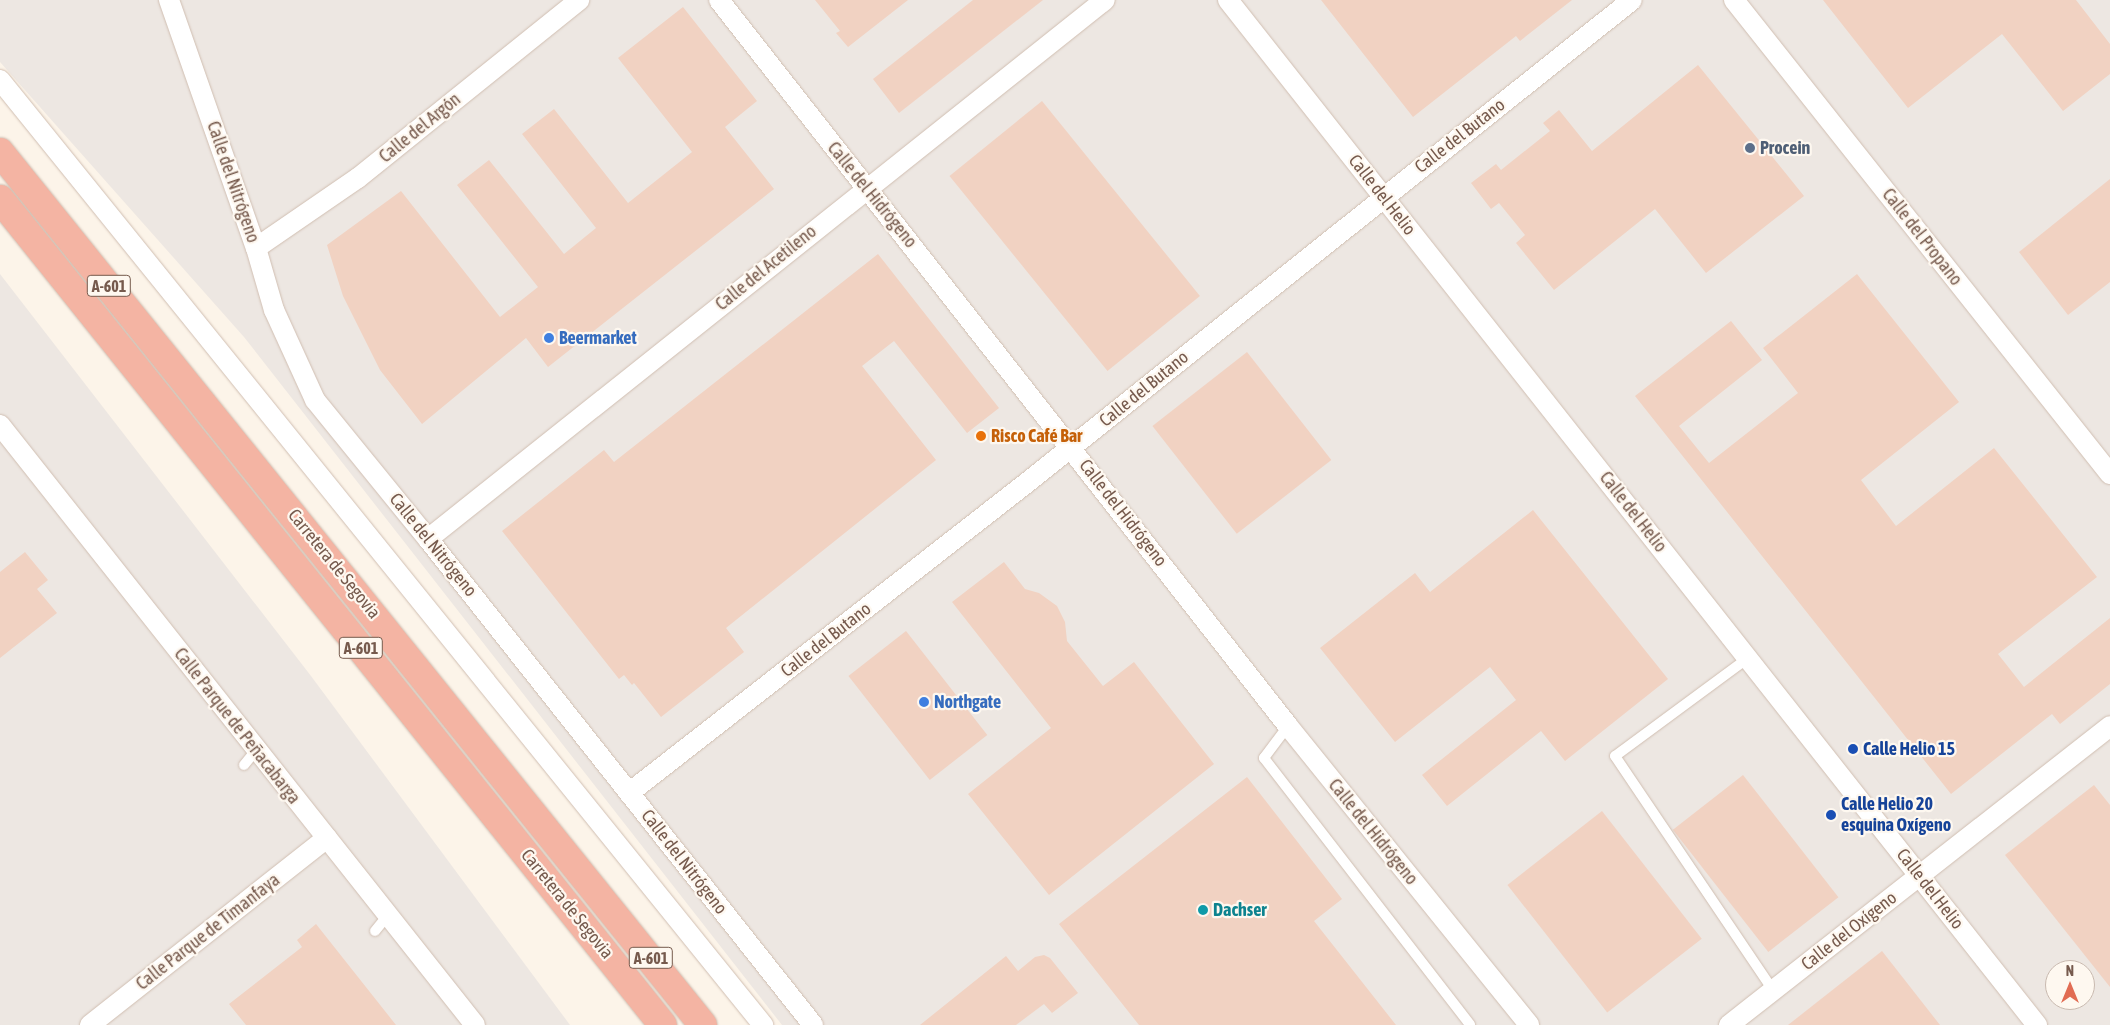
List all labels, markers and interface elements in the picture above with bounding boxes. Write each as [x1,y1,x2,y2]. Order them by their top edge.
street label: Calle del Argón [375,89,465,167]
street label: Calle del Butano [1411,94,1509,178]
street label: Calle del Nitrógeno [202,119,264,245]
place label: Procein [1760,137,1810,159]
street label: Calle del Hidrógeno [823,138,921,252]
marker: Procein [1744,142,1756,154]
street label: Calle del Helio [1344,150,1420,240]
street label: Calle del Propano [1877,184,1967,290]
street label: Calle del Acetileno [711,221,821,315]
road number: A-601 [86,272,132,300]
place label: Beermarket [559,327,637,349]
marker: Beermarket [543,332,555,344]
street label: Calle del Butano [1095,347,1193,431]
place label: Risco Café Bar [991,425,1082,447]
marker: Risco Café Bar [975,430,987,442]
street label: Calle del Hidrógeno [1074,455,1172,571]
street label: Calle del Helio [1595,467,1671,557]
street label: Calle del Nitrógeno [385,489,481,601]
street label: Carretera de Segovia [283,505,385,623]
street label: Calle del Butano [777,598,875,682]
road number: A-601 [338,634,384,661]
street label: Calle Parque de Peñacabarga [169,644,305,808]
place label: Northgate [934,691,1001,713]
marker: Northgate [918,696,930,708]
place label: Calle Helio 15 [1863,738,1955,760]
marker: Calle Helio 15 [1847,743,1859,755]
street label: Calle del Hidrógeno [1324,775,1422,889]
place label: Calle Helio 20 esquina Oxígeno [1841,794,1951,836]
street label: Calle del Nitrógeno [636,805,732,919]
marker: Calle Helio 20 esquina Oxígeno [1825,809,1837,821]
street label: Calle del Helio [1892,844,1968,934]
street label: Carretera de Segovia [516,845,618,963]
street label: Calle Parque de Timanfaya [132,869,284,995]
street label: Calle del Oxígeno [1797,887,1901,975]
place label: Dachser [1213,899,1267,921]
marker: Dachser [1197,904,1209,916]
road number: A-601 [628,944,674,971]
north arrow [2045,960,2095,1010]
text: N [2066,963,2074,979]

